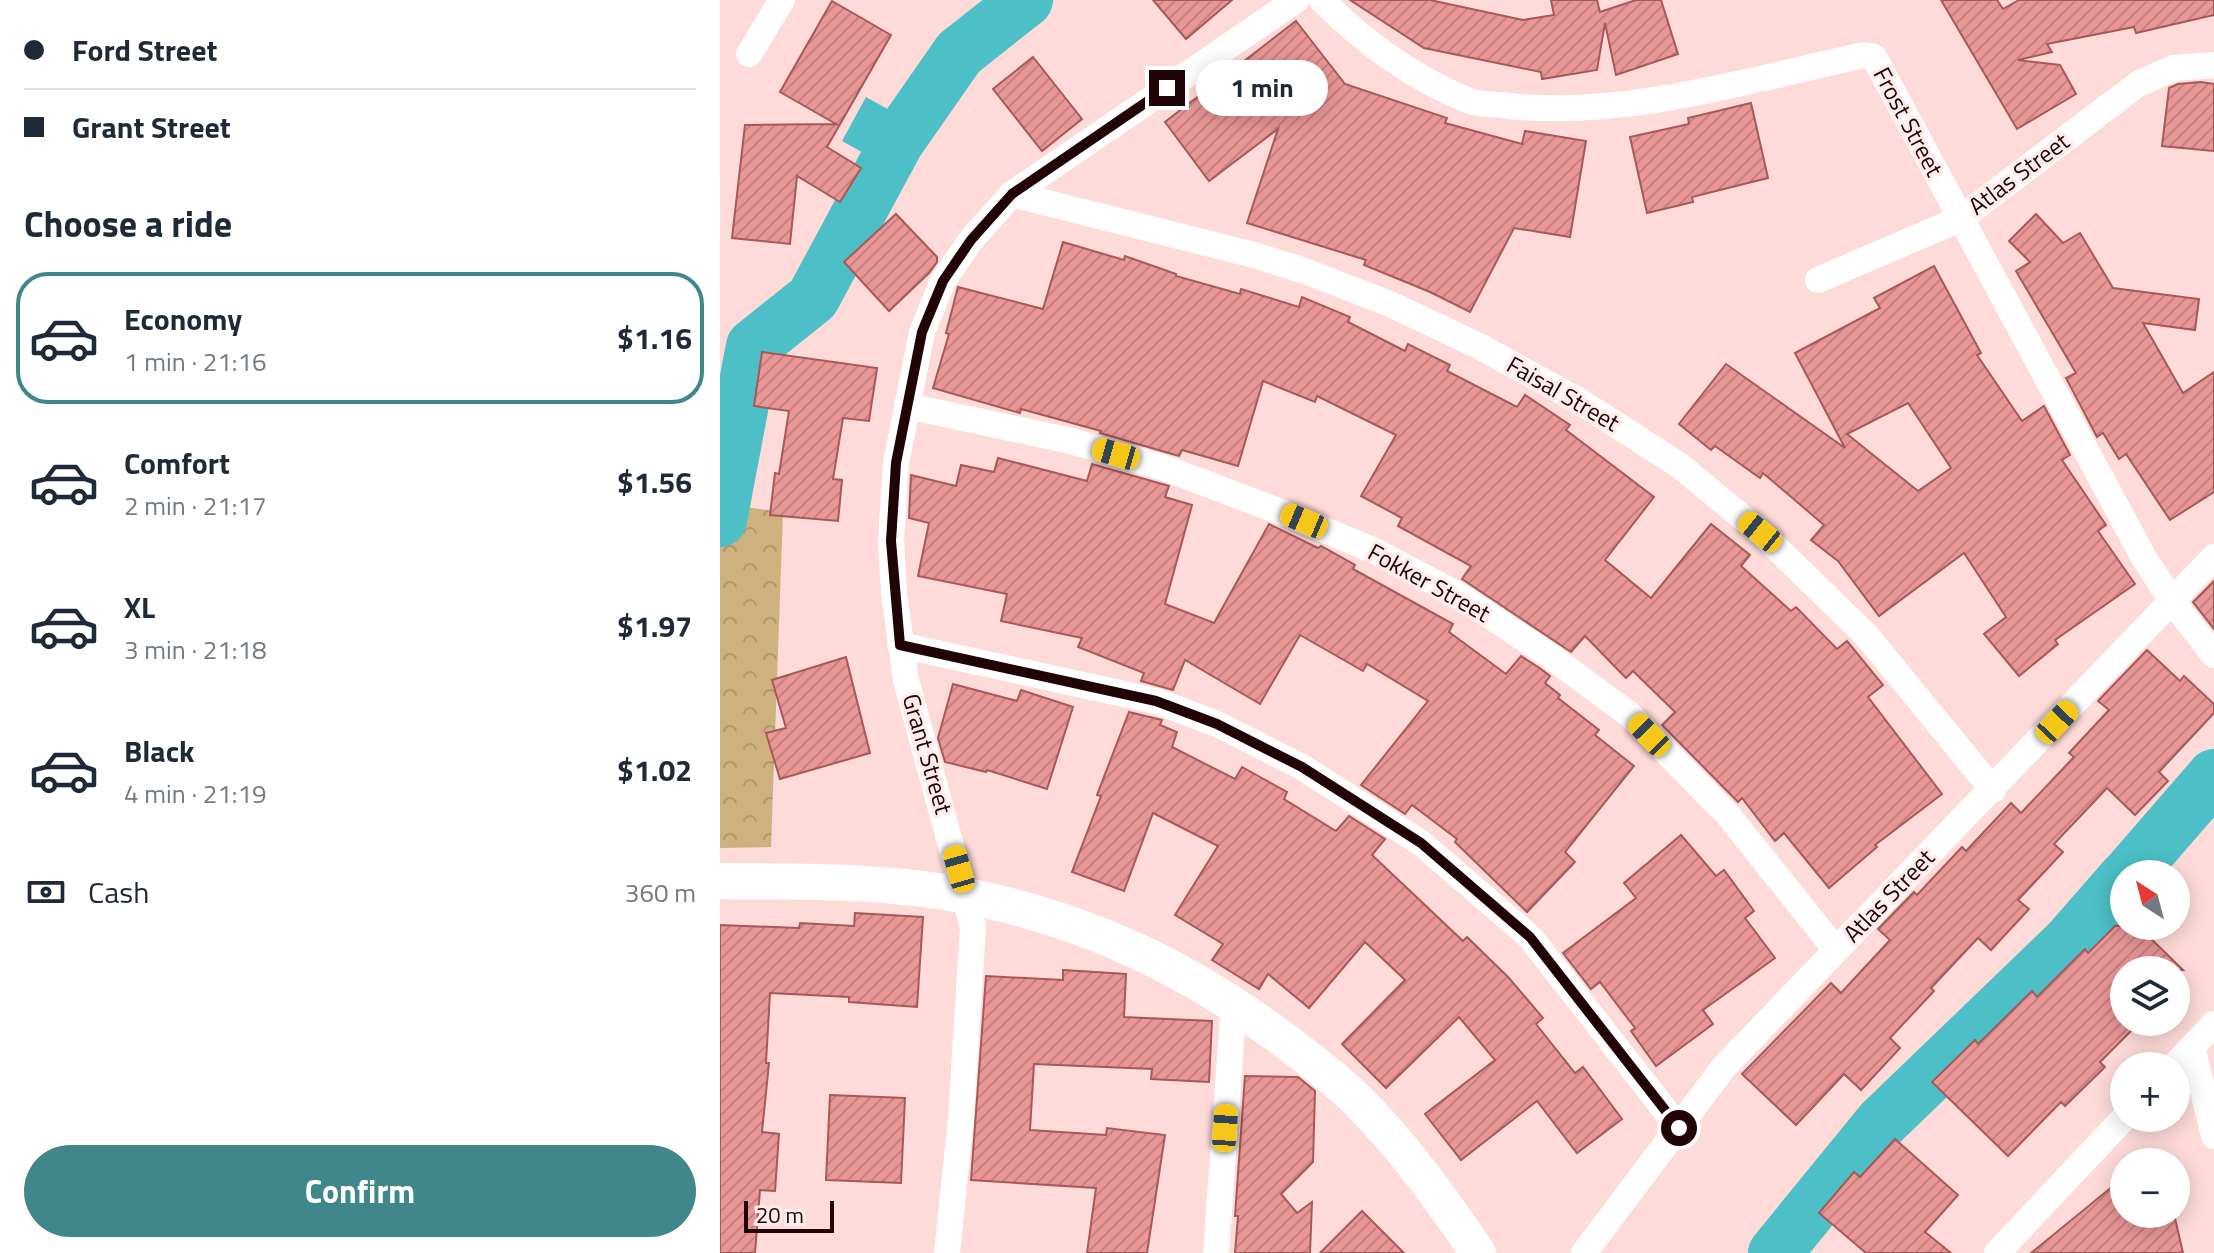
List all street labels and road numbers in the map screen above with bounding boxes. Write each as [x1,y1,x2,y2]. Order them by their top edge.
street label: Frost Street [1865,60,1953,183]
street label: Atlas Street [1960,123,2077,223]
street label: Faisal Street [1500,346,1627,440]
street label: Fokker Street [1362,534,1498,631]
street label: Grant Street [894,689,962,819]
street label: Atlas Street [1834,840,1943,950]

